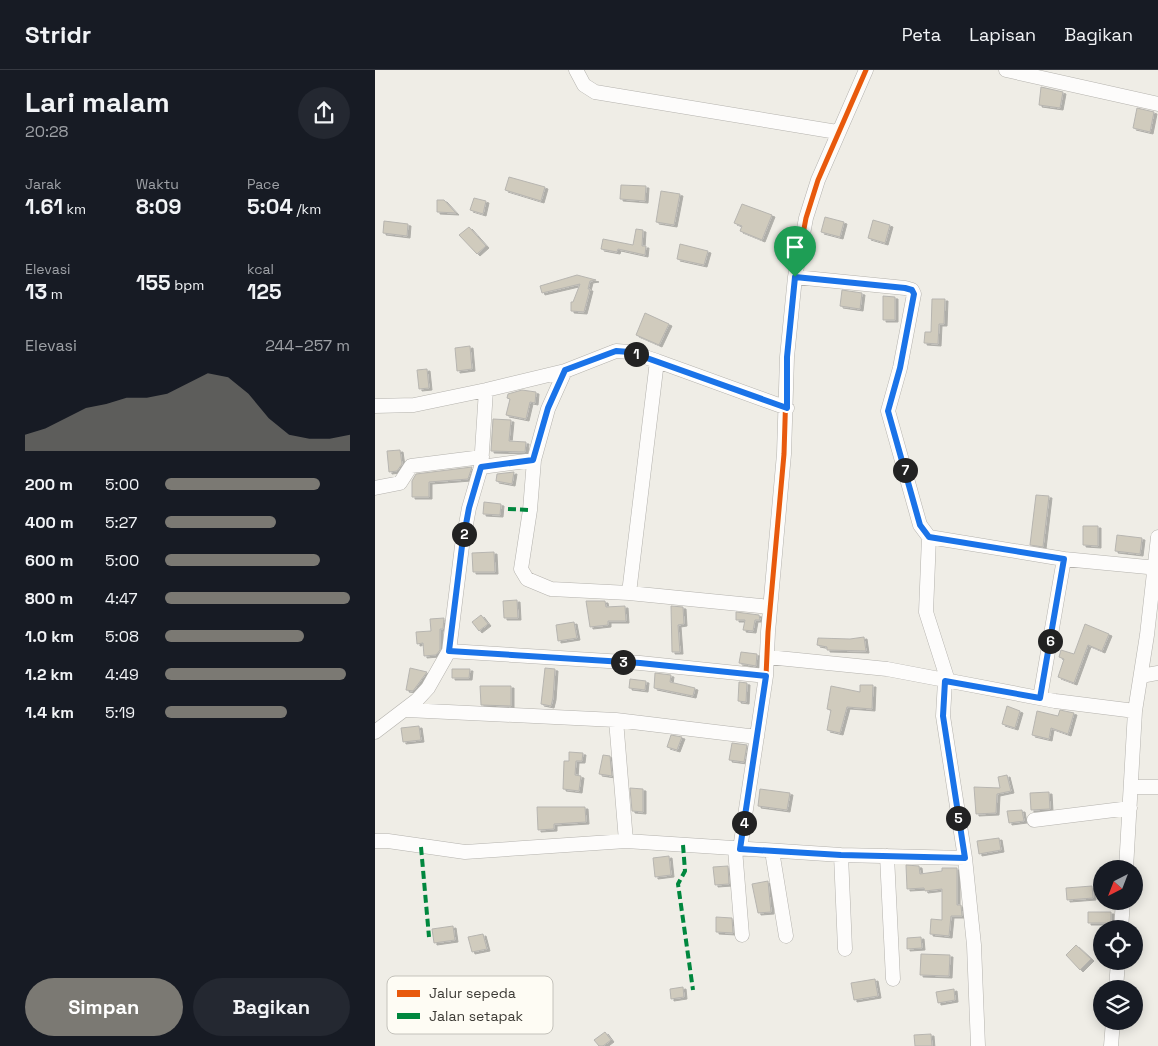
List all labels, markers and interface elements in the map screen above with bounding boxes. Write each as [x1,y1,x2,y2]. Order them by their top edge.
text: Stridr [25,19,91,50]
text: Peta [902,23,941,46]
text: Lapisan [969,23,1036,46]
text: Bagikan [1064,23,1133,46]
text: Lari malam [25,84,170,120]
button: share [298,87,350,139]
text: 20:28 [25,121,69,142]
text: Jarak [25,175,62,193]
text: Waktu [136,175,179,193]
text: Pace [247,175,280,193]
text: 1.61 [25,193,63,220]
text: 8:09 [136,193,181,220]
text: 5:04 [247,193,293,220]
text: km [63,200,86,218]
text: /km [293,200,321,218]
pin [774,226,816,277]
icon: arrive [781,233,809,261]
text: Elevasi [25,260,70,278]
text: kcal [247,260,274,278]
text: 155 [136,269,171,296]
text: bpm [171,276,204,294]
text: 13 [25,278,47,305]
text: 125 [247,278,282,305]
text: m [47,285,63,303]
text: Elevasi [25,335,77,356]
text: 244–257 m [265,335,350,356]
pin: 1 [623,342,649,366]
text: 1 [633,345,640,363]
pin: 7 [893,458,917,482]
text: 7 [902,461,909,479]
text: 200 m [25,474,73,495]
text: 5:00 [105,474,139,495]
text: 400 m [25,512,74,533]
text: 5:27 [105,512,137,533]
pin: 2 [451,522,477,546]
text: 2 [460,525,469,543]
text: 600 m [25,550,73,571]
text: 5:00 [105,550,139,571]
text: 800 m [25,588,73,609]
text: 4:47 [105,588,138,609]
text: 1.0 km [25,626,74,647]
text: 5:08 [105,626,139,647]
pin: 6 [1037,628,1063,654]
text: 6 [1046,632,1055,650]
pin: 3 [611,650,635,674]
text: 3 [619,653,628,671]
text: 1.2 km [25,664,73,685]
text: 4:49 [105,664,139,685]
text: 1.4 km [25,702,74,723]
text: 5:19 [105,702,135,723]
pin: 5 [945,806,971,830]
text: 5 [954,809,963,827]
pin: 4 [731,810,757,836]
text: 4 [740,814,749,832]
north arrow [1093,860,1143,910]
map controls [1093,860,1143,1030]
button: locate [1093,920,1143,970]
legend [387,976,553,1034]
button: Simpan [25,978,183,1036]
button: Bagikan [193,978,350,1036]
button: layers [1093,980,1143,1030]
text: Jalur sepeda [429,984,516,1002]
text: Jalan setapak [429,1007,524,1025]

